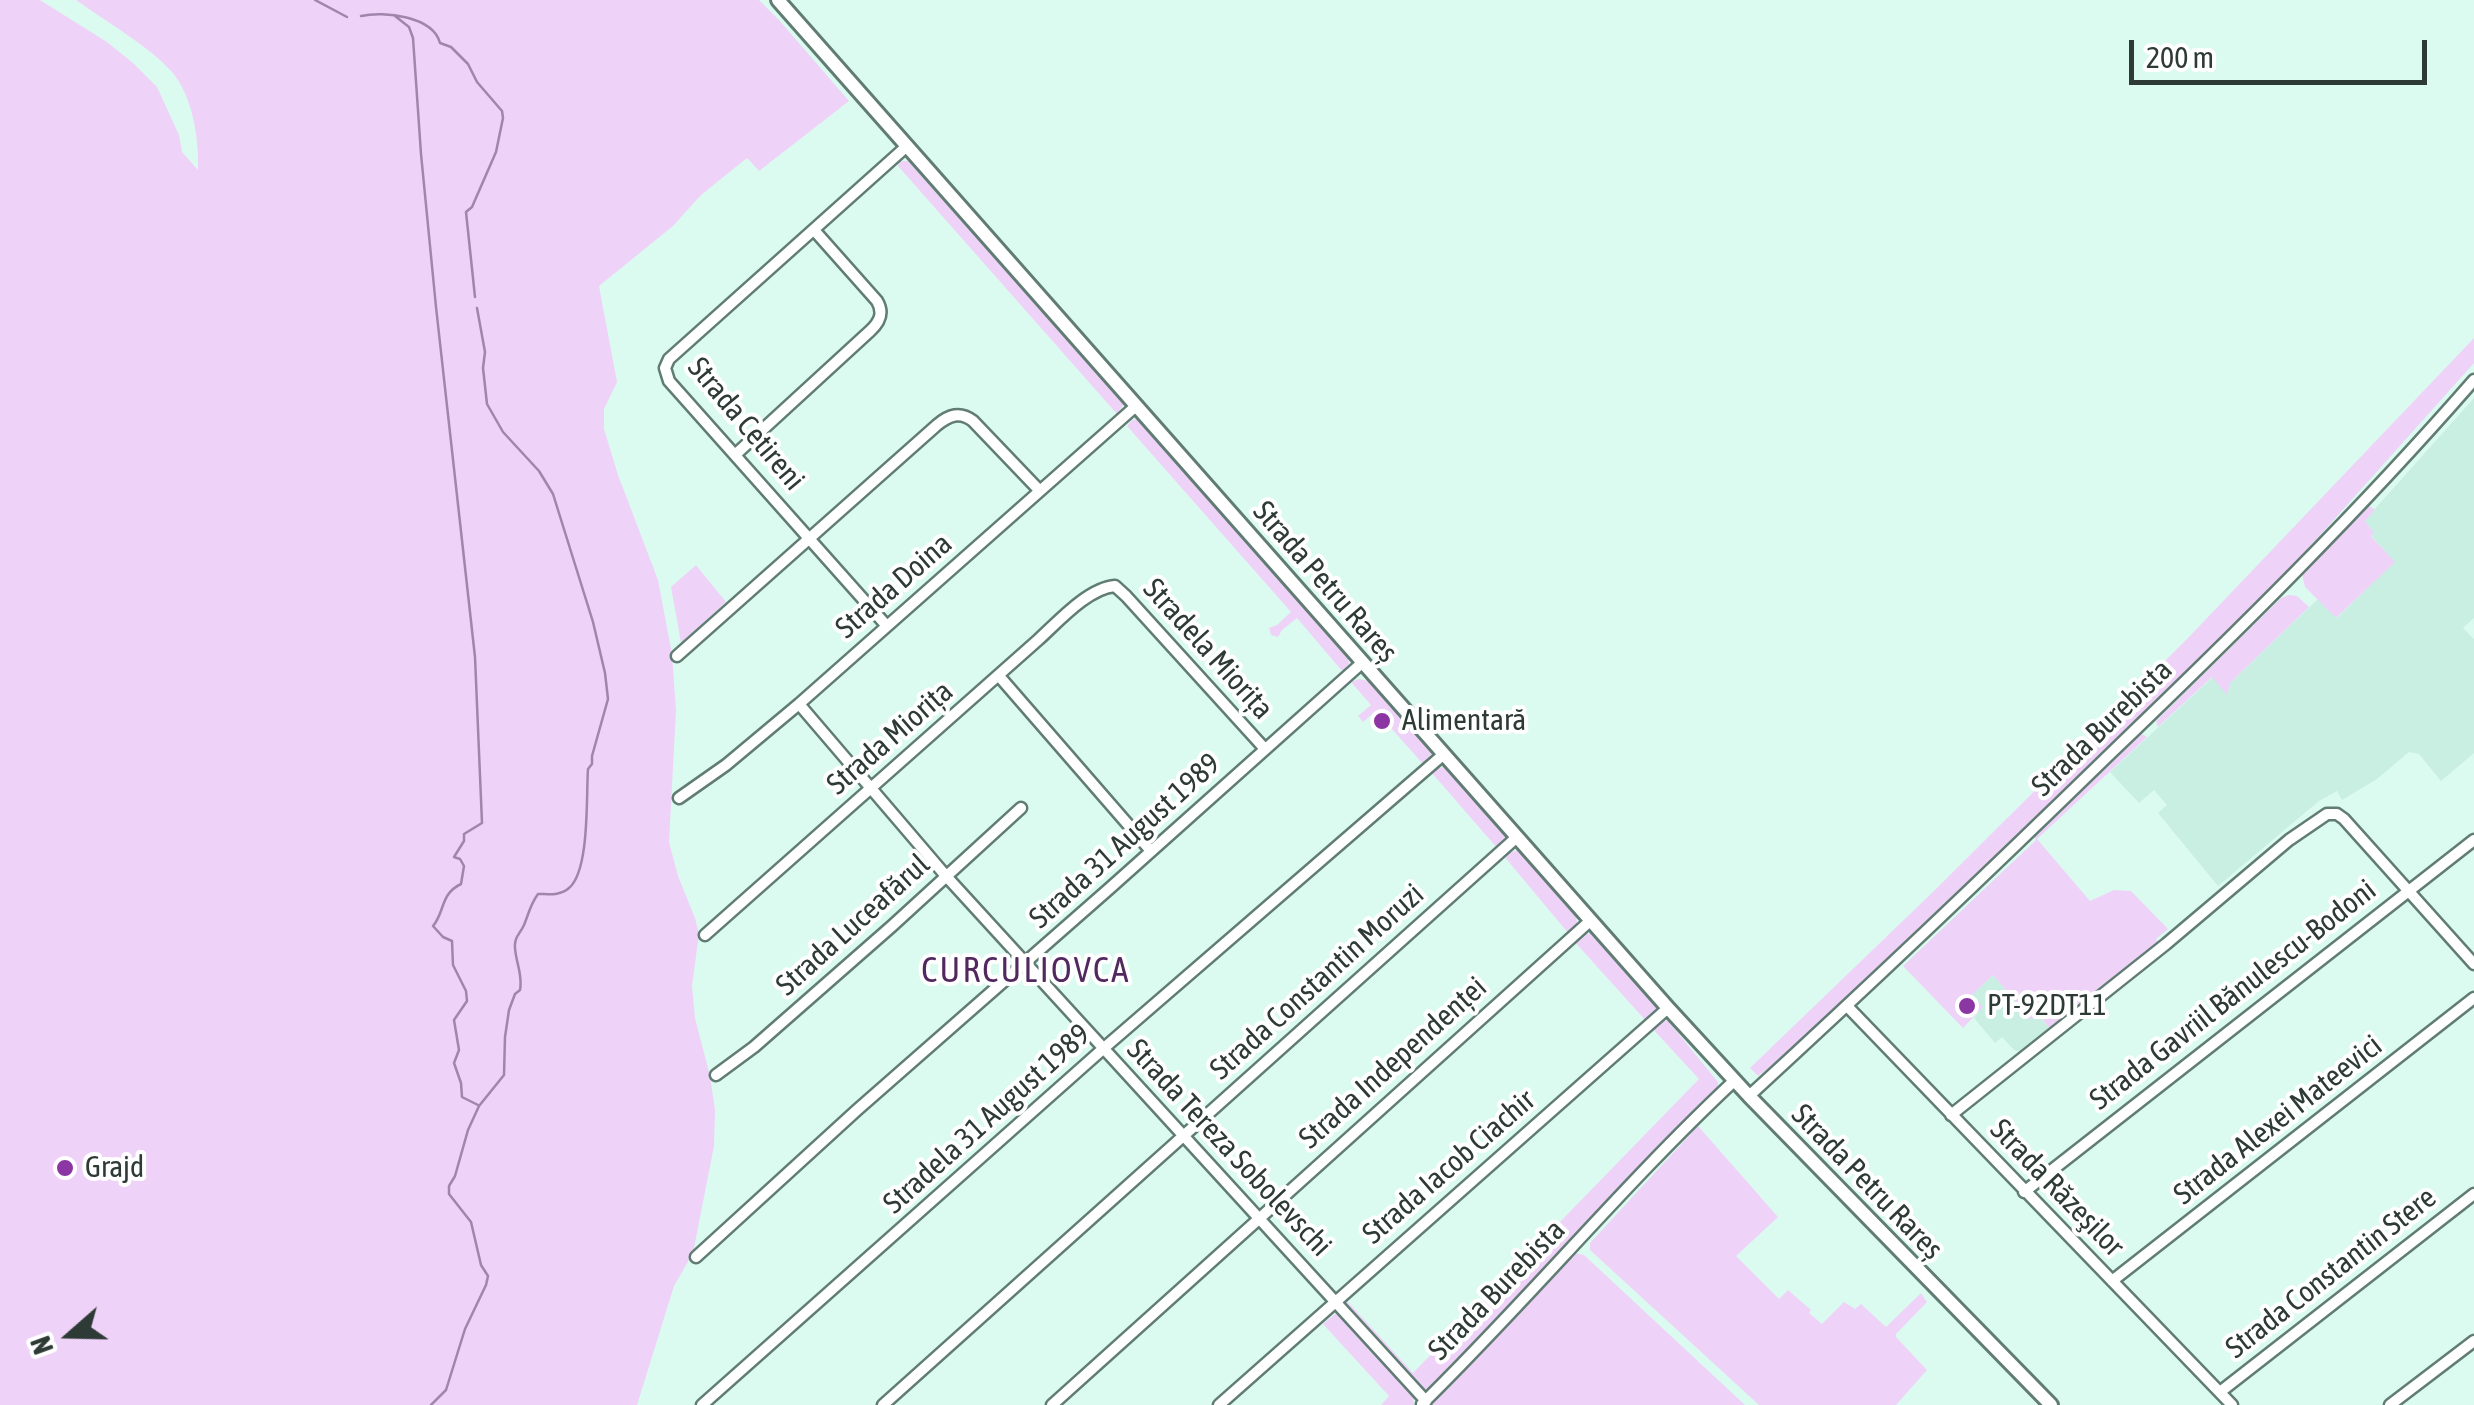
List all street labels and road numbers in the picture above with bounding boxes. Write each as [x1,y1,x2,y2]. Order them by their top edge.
street label: Strada Cetireni [680,350,812,498]
street label: Strada Petru Rareș [1245,494,1405,670]
street label: Strada Doina [829,526,959,646]
street label: Stradela Miorița [1135,571,1281,727]
street label: Strada Burebista [2024,652,2180,804]
street label: Strada Miorița [820,674,960,802]
street label: Strada 31 August 1989 [1022,746,1228,936]
street label: Strada Luceafărul [769,847,937,1003]
street label: Strada Gavriil Bănulescu-Bodoni [2083,872,2383,1118]
street label: Strada Constantin Moruzi [1203,877,1431,1087]
street label: Strada Independenței [1292,970,1494,1156]
street label: Stradela 31 August 1989 [876,1017,1098,1221]
street label: Strada Alexei Mateevici [2167,1028,2389,1212]
street label: Strada Tereza Sobolevschi [1119,1032,1339,1264]
street label: Strada Iacob Ciachir [1355,1082,1543,1252]
street label: Strada Petru Rareș [1784,1097,1950,1267]
street label: Strada Răzeşilor [1983,1112,2131,1264]
street label: Strada Constantin Stere [2219,1180,2443,1366]
street label: Strada Burebista [1421,1212,1573,1368]

